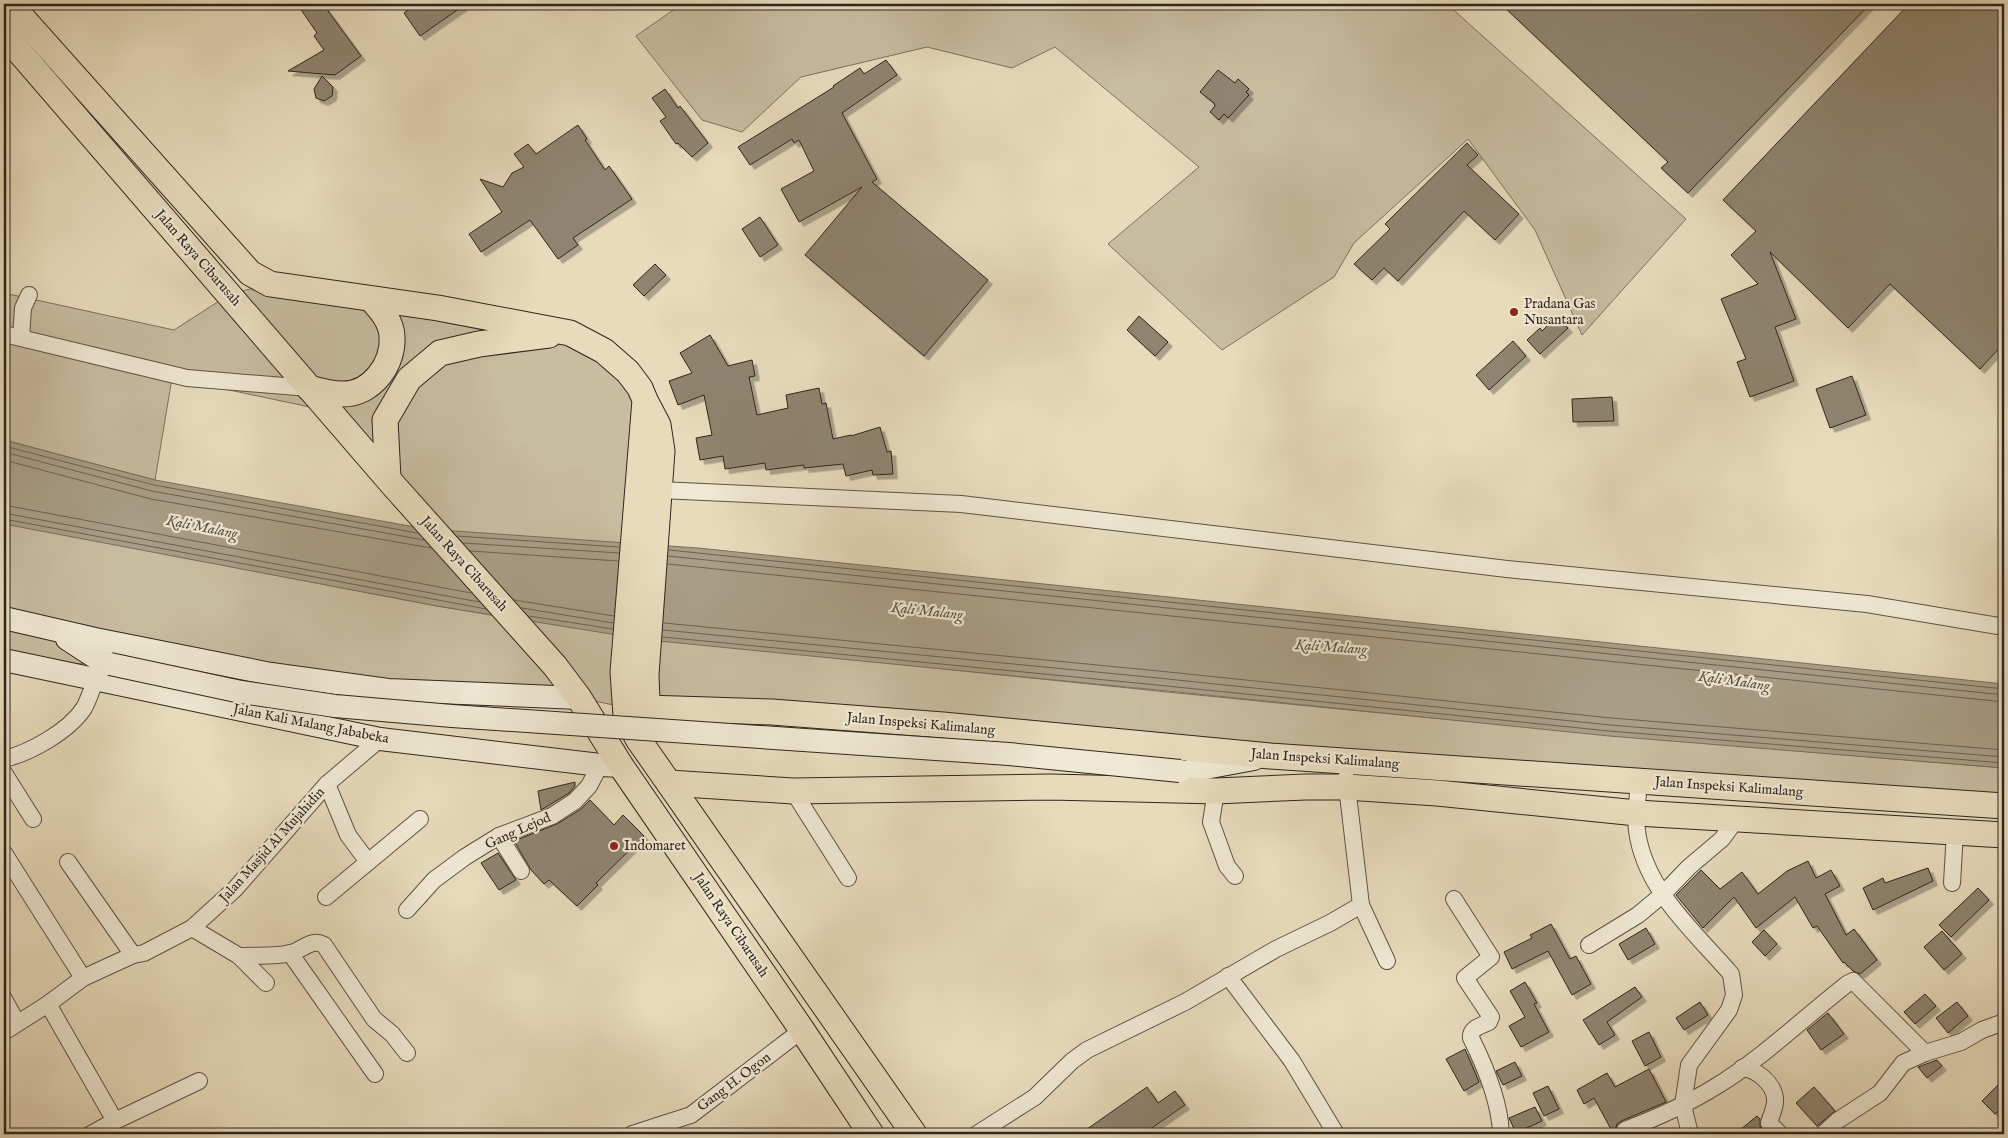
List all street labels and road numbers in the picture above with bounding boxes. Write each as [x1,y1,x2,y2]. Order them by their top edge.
street label: Jalan Raya Cibarusah [150,204,245,310]
street label: Jalan Raya Cibarusah [415,511,512,616]
street label: Jalan Kali Malang Jababeka [230,700,391,748]
street label: Jalan Inspeksi Kalimalang [844,708,996,739]
street label: Jalan Inspeksi Kalimalang [1248,745,1400,773]
street label: Jalan Inspeksi Kalimalang [1652,773,1804,801]
street label: Jalan Masjid Al Mujahidin [214,783,329,908]
street label: Gang Lejod [482,808,554,853]
street label: Jalan Raya Cibarusah [688,868,773,981]
street label: Gang H. Ogon [694,1048,775,1116]

